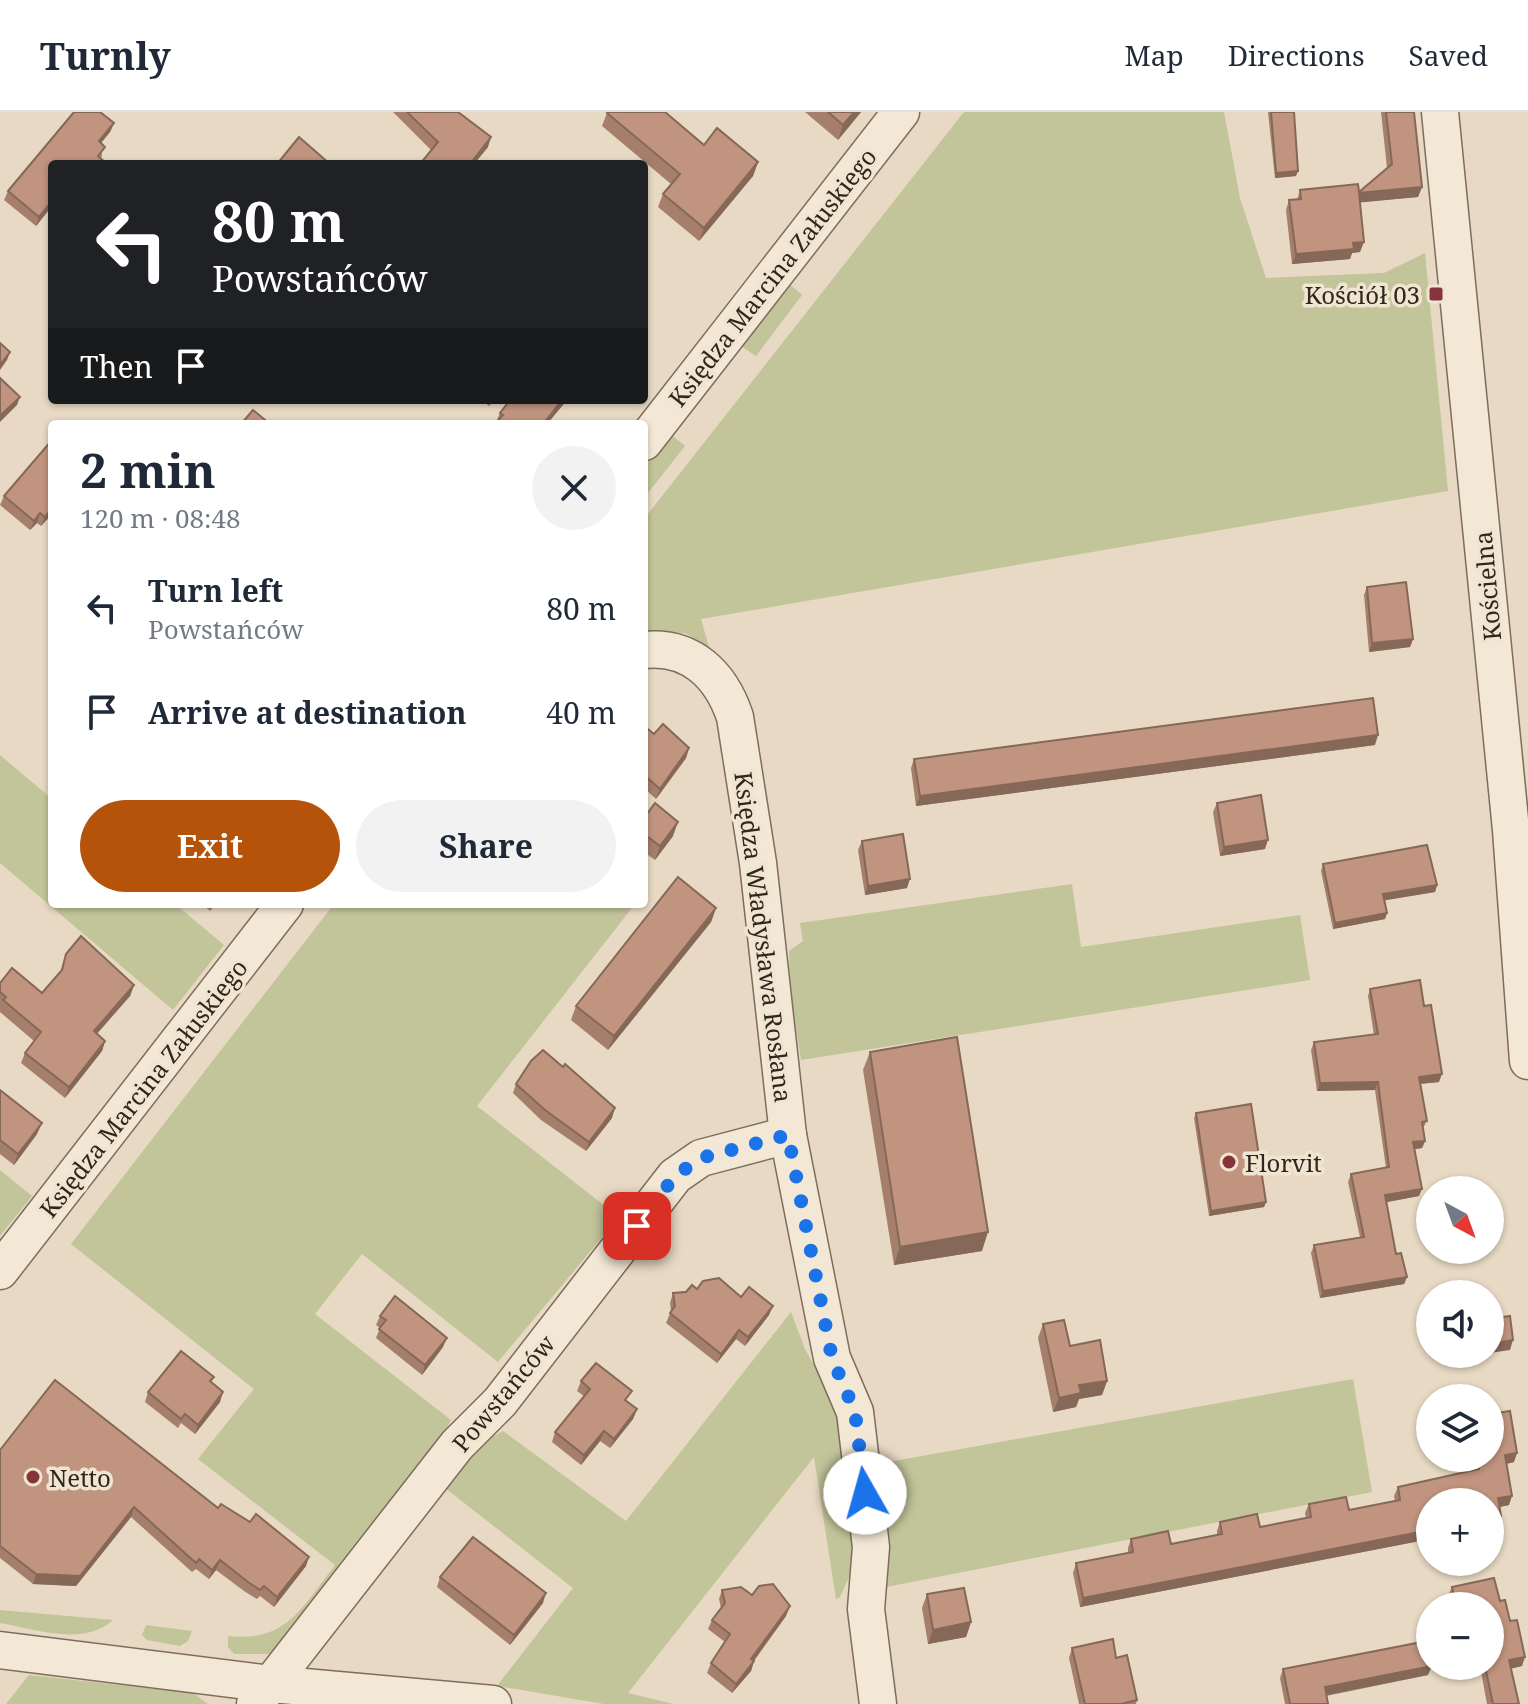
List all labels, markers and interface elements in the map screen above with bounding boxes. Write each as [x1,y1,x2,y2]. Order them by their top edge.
text: Turnly [40,29,171,81]
text: Map [1124,36,1184,74]
text: Directions [1228,36,1365,74]
text: Saved [1409,36,1488,74]
street label: Księdza Marcina Załuskiego [661,141,883,413]
text: 80 m [212,182,345,258]
icon: left [80,192,184,296]
text: Powstańców [212,254,427,303]
place label: Kościół 03 [1305,278,1420,311]
marker: Kościół 03 [1427,285,1445,303]
icon: arrive [169,344,213,388]
text: Then [80,346,153,387]
text: 2 min [80,437,216,502]
button: close [532,446,616,530]
text: 120 m · 08:48 [80,500,241,536]
street label: Kościelna [1466,530,1508,642]
text: Turn left [148,570,283,611]
icon: left [80,586,124,630]
text: 80 m [546,588,616,629]
text: Powstańców [148,611,304,647]
icon: arrive [80,690,124,734]
text: Arrive at destination [148,692,467,733]
text: 40 m [546,692,616,733]
street label: Księdza Władysława Rosłana [727,770,801,1104]
button: Exit [80,800,340,892]
button: Share [356,800,616,892]
street label: Księdza Marcina Załuskiego [32,952,254,1224]
place label: Florvit [1245,1146,1322,1179]
marker: Florvit [1220,1153,1238,1171]
north arrow [1416,1176,1504,1264]
map controls [1416,1176,1504,1680]
pin [603,1192,671,1260]
icon: arrive [615,1204,659,1248]
button: sound [1416,1280,1504,1368]
street label: Powstańców [444,1327,562,1459]
button: layers [1416,1384,1504,1472]
position arrow [823,1451,907,1535]
place label: Netto [49,1461,111,1494]
marker: Netto [24,1468,42,1486]
button: + [1416,1488,1504,1576]
button: − [1416,1592,1504,1680]

